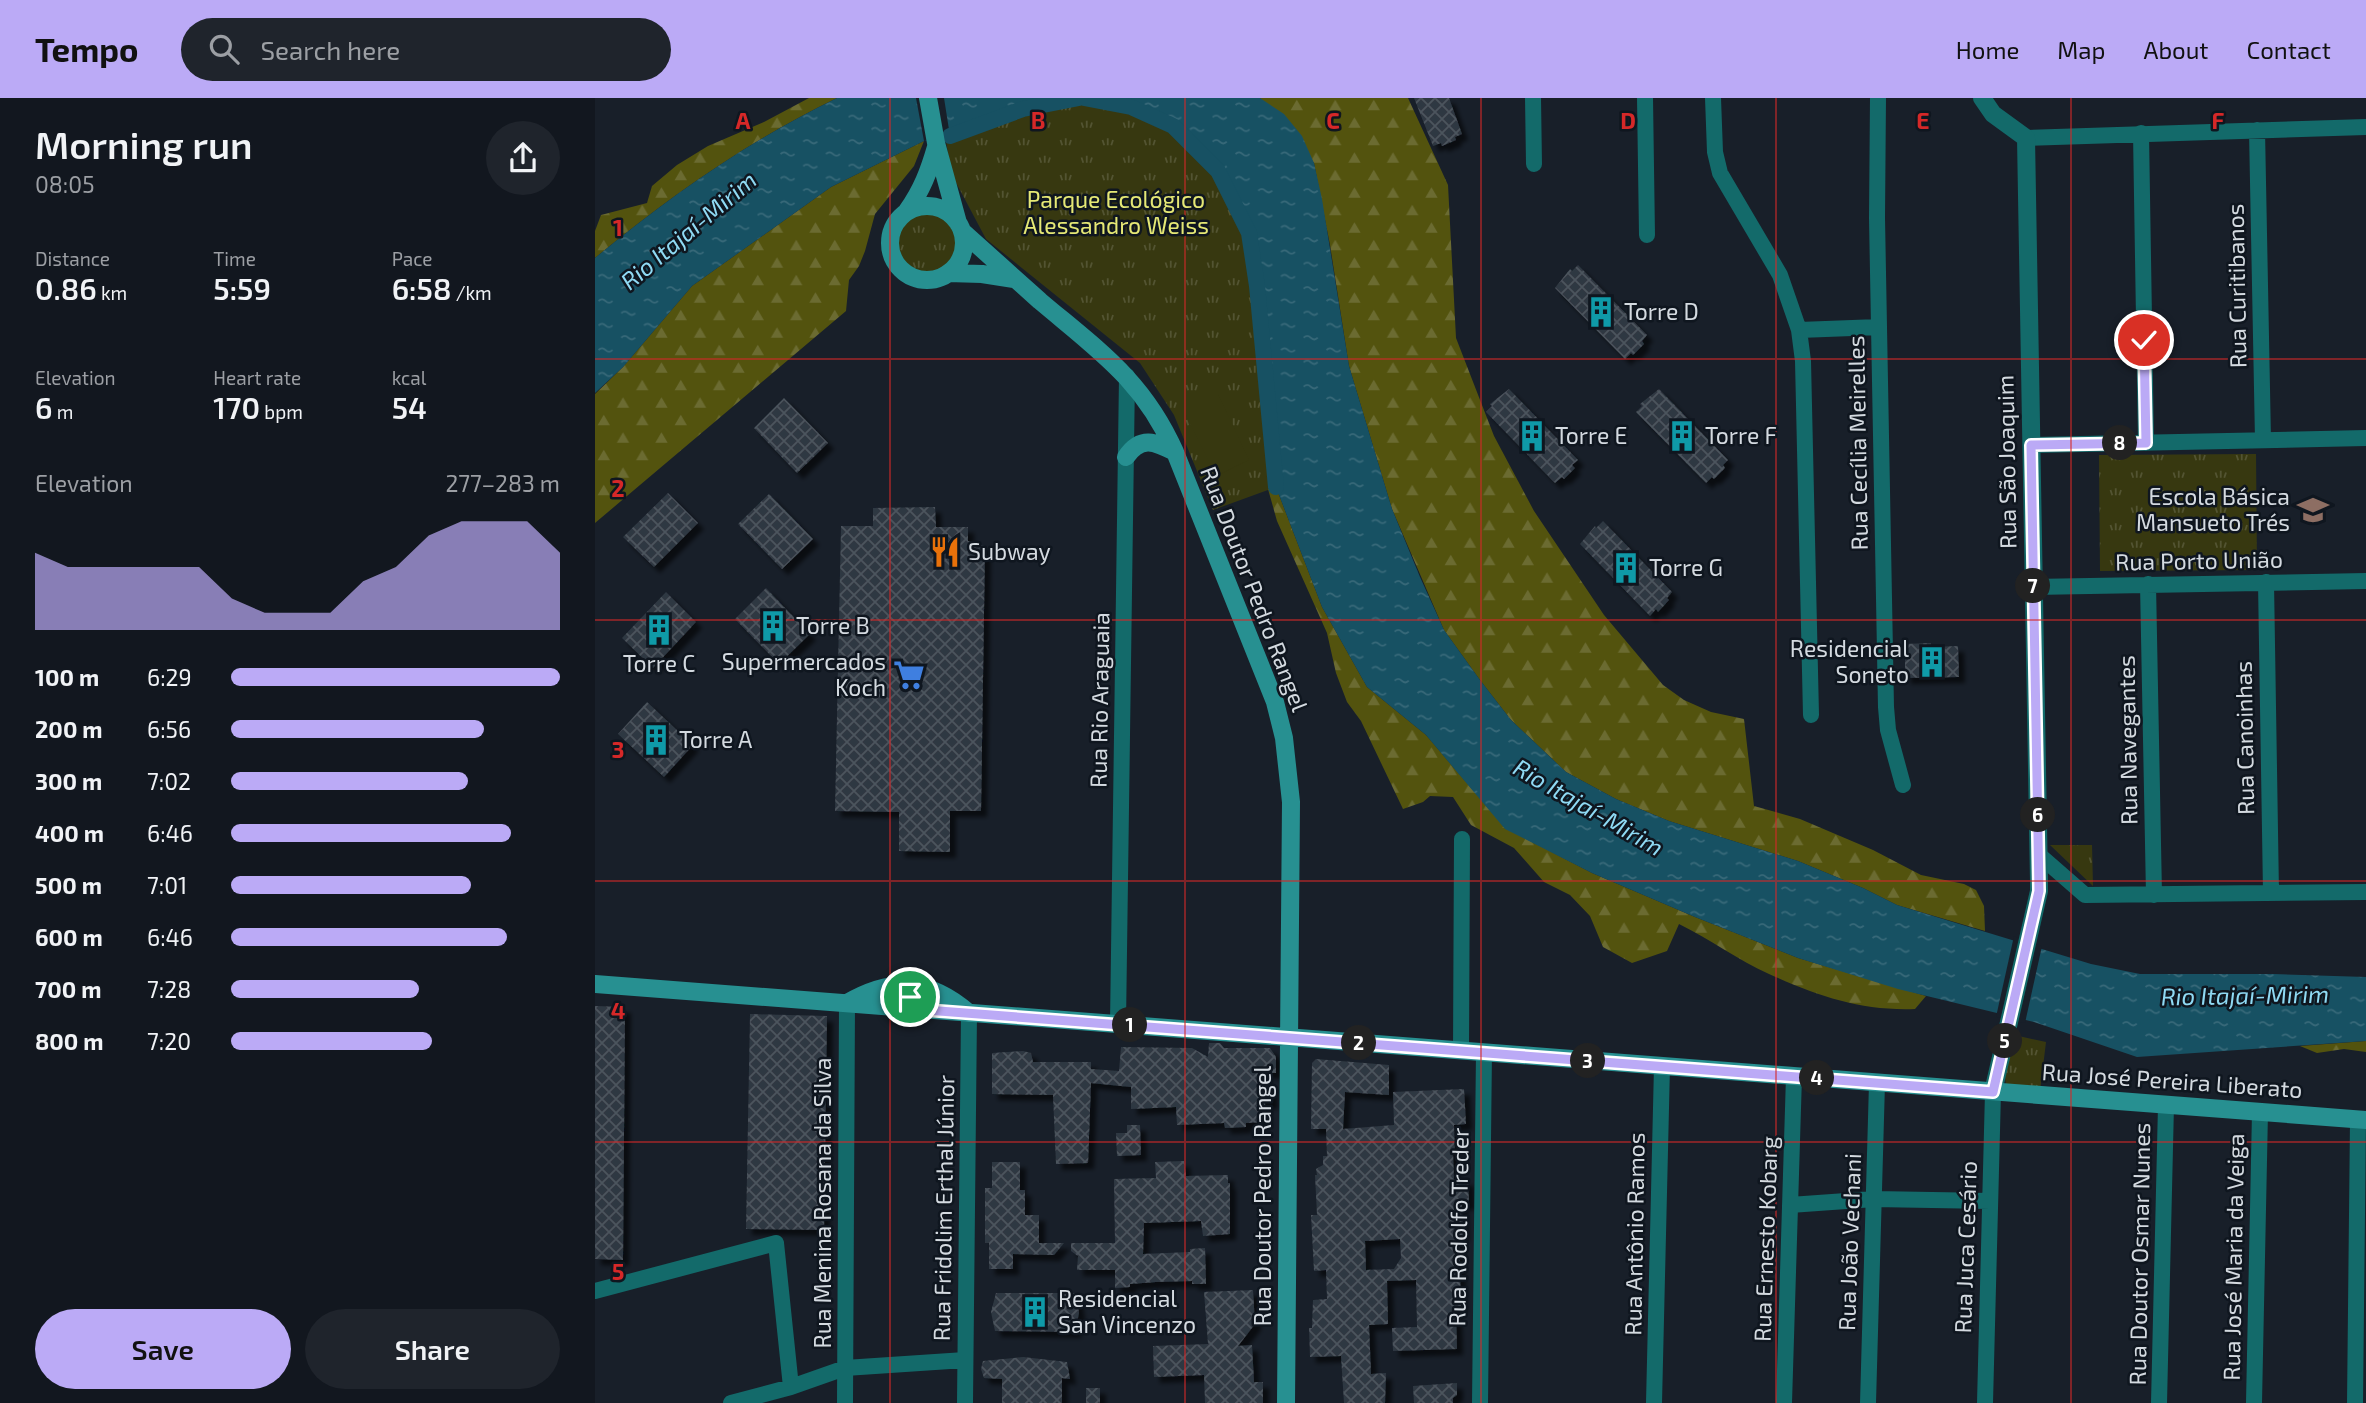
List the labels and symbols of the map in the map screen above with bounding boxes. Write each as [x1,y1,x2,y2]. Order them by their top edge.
text: A [735,106,751,134]
text: B [1031,106,1045,134]
text: C [1326,106,1340,134]
text: D [1620,106,1636,134]
text: E [1916,106,1930,134]
text: F [2212,106,2225,134]
water label: Rio Itajaí-Mirim [614,165,762,295]
park label: Parque Ecológico Alessandro Weiss [1023,185,1209,239]
street label: Rua Curitibanos [2221,204,2251,369]
text: 1 [613,213,623,241]
building icon: Torre D [1584,295,1618,329]
place label: Torre D [1624,297,1699,325]
pin [2114,310,2174,370]
street label: Rua Cecília Meirelles [1841,335,1873,551]
street label: Rua São Joaquim [1990,375,2022,549]
building icon: Torre E [1515,419,1549,453]
building icon: Torre F [1665,419,1699,453]
place label: Torre E [1555,421,1627,449]
place label: Torre F [1705,421,1777,449]
pin: 8 [2103,426,2137,460]
street label: Rua Doutor Pedro Rangel [1195,462,1315,715]
text: 2 [611,474,625,502]
place label: Escola Básica Mansueto Trés [2136,482,2290,536]
school or university icon: Escola Básica Mansueto Trés [2296,493,2330,527]
restaurant icon: Subway [928,535,962,569]
place label: Subway [968,537,1051,565]
street label: Rua Porto União [2115,545,2283,575]
building icon: Torre G [1609,551,1643,585]
place label: Torre G [1649,553,1723,581]
pin: 7 [2015,568,2051,603]
building icon: Torre B [756,609,790,643]
place label: Torre B [796,611,870,639]
street label: Rua Rio Araguaia [1083,612,1115,788]
building icon: Torre C [642,613,676,647]
place label: Residencial Soneto [1790,634,1909,688]
building icon: Residencial Soneto [1915,645,1949,679]
place label: Supermercados Koch [722,647,886,701]
place label: Torre C [623,649,695,677]
street label: Rua Navegantes [2112,655,2142,825]
supermarket icon: Supermercados Koch [892,658,926,692]
street label: Rua Canoinhas [2229,661,2259,815]
building icon: Torre A [639,723,673,757]
place label: Torre A [679,725,753,753]
text: 3 [611,735,625,763]
water label: Rio Itajaí-Mirim [1509,752,1669,861]
pin: 6 [2021,798,2055,832]
pin [880,967,940,1027]
water label: Rio Itajaí-Mirim [2161,979,2329,1010]
text: 4 [611,996,625,1024]
pin: 1 [1113,1007,1147,1042]
pin: 5 [1987,1024,2023,1058]
pin: 2 [1341,1026,1377,1060]
pin: 3 [1571,1044,1605,1079]
street label: Rua José Pereira Liberato [2041,1057,2303,1103]
street label: Rua Menina Rosana da Silva [808,1058,836,1348]
pin: 4 [1799,1060,1835,1096]
street label: Rua Doutor Pedro Rangel [1248,1066,1276,1326]
street label: Rua Fridolim Erthal Júnior [927,1075,959,1341]
street label: Rua Doutor Osmar Nunes [2123,1122,2155,1386]
street label: Rua Rodolfo Treder [1442,1127,1474,1327]
street label: Rua Antônio Ramos [1618,1132,1650,1336]
street label: Rua José Maria da Veiga [2217,1133,2249,1381]
street label: Rua Ernesto Kobarg [1747,1136,1783,1342]
street label: Rua João Vechani [1832,1153,1866,1331]
street label: Rua Juca Cesário [1948,1160,1982,1334]
text: 5 [612,1257,624,1285]
place label: Residencial San Vincenzo [1058,1284,1196,1338]
building icon: Residencial San Vincenzo [1018,1295,1052,1329]

